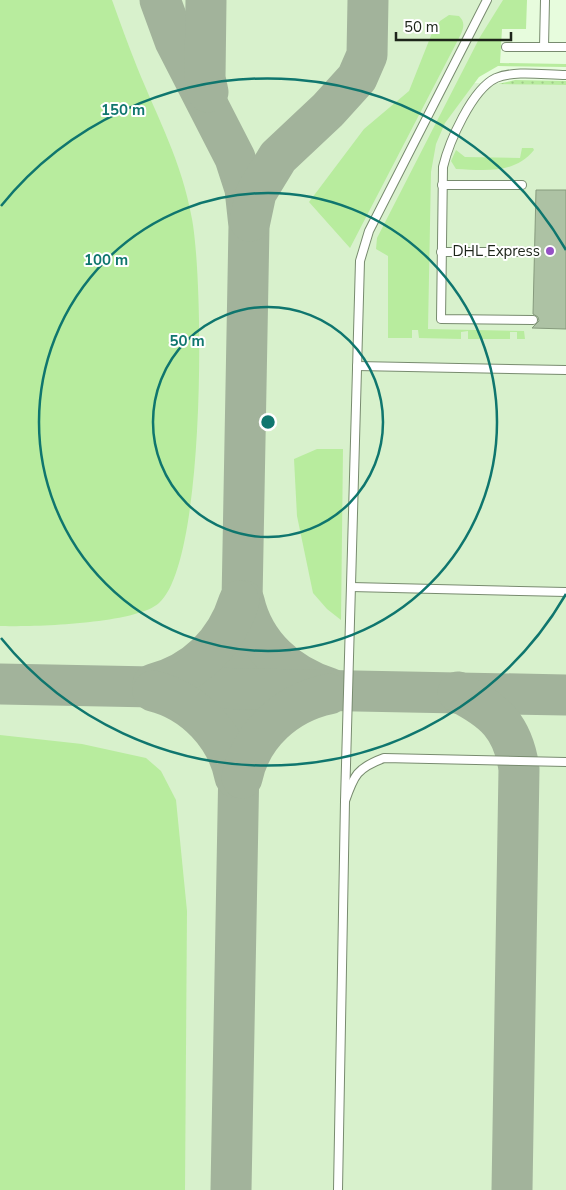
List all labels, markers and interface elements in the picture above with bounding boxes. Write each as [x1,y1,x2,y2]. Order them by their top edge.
scale bar [396,10,511,42]
text: 50 m [404,17,439,37]
text: 150 m [101,100,145,120]
place label: DHL Express [452,241,540,261]
marker: DHL Express [544,245,556,257]
text: 100 m [84,250,128,270]
text: 50 m [169,331,205,351]
centre of rings [259,413,277,431]

